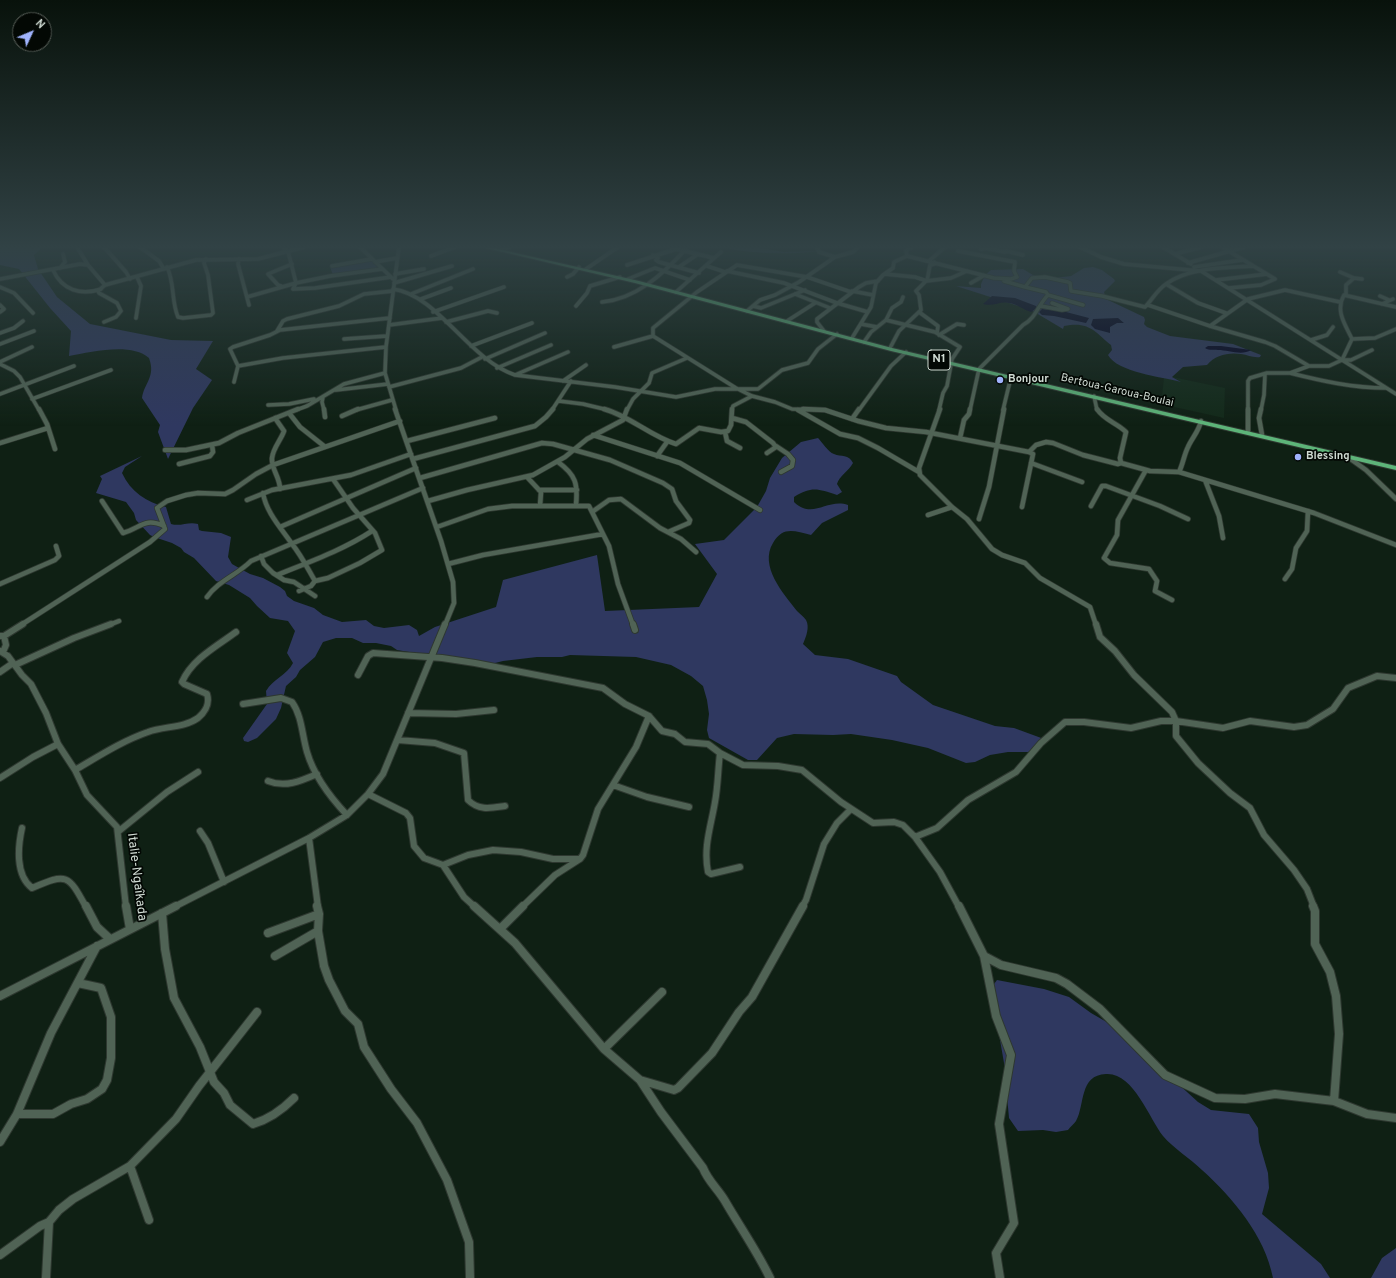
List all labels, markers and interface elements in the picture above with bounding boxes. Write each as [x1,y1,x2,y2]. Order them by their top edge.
north arrow [12,12,52,52]
text: N [32,17,48,32]
road number: N1 [928,350,950,370]
street label: Bertoua-Garoua-Boulai [1059,372,1175,410]
place label: Bonjour [1008,373,1049,387]
marker: Bonjour [995,375,1005,385]
place label: Blessing [1306,450,1350,464]
marker: Blessing [1293,452,1303,462]
street label: Italie-Ngaîkada [123,832,149,922]

